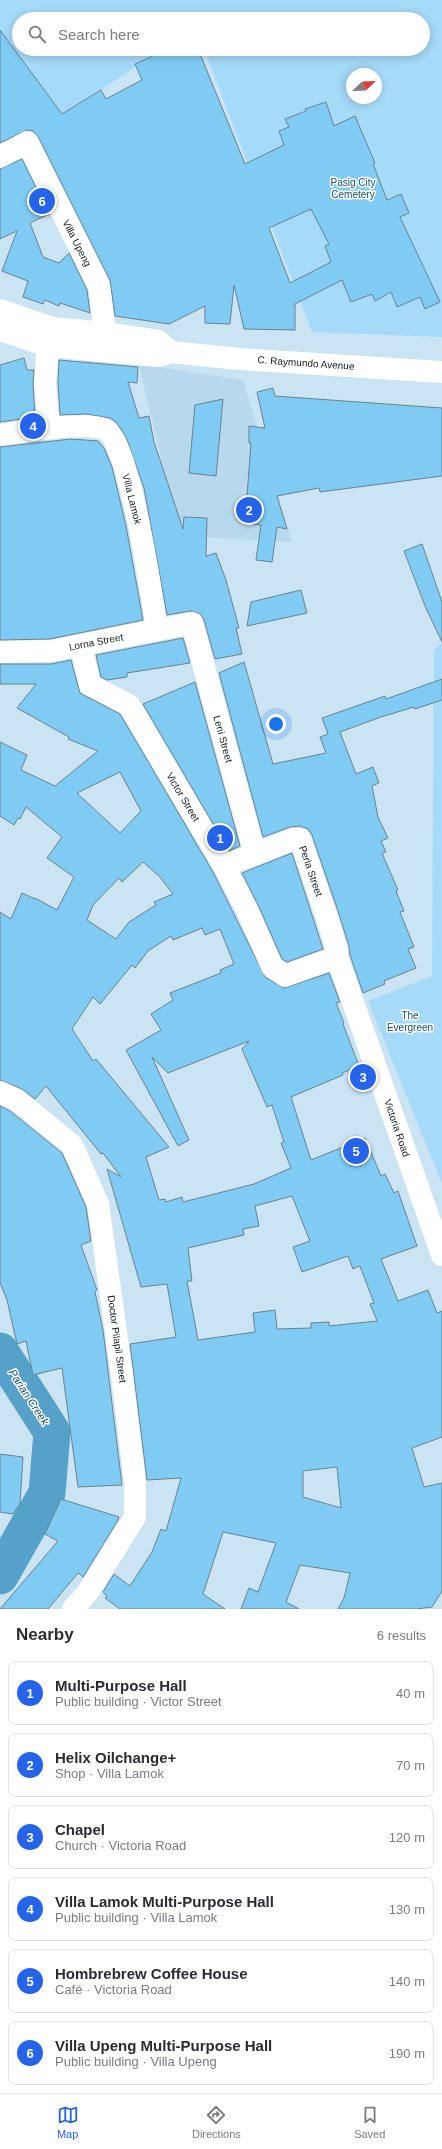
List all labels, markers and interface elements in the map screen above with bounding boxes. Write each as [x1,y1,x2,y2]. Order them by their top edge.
search box [12,12,430,56]
icon: search [26,23,48,45]
text: Search here [58,26,140,43]
north arrow [346,68,382,104]
park label: Pasig City Cemetery [330,177,376,200]
pin: 6 [29,186,55,216]
street label: Villa Upeng [61,218,93,268]
street label: C. Raymundo Avenue [257,354,355,372]
pin: 4 [20,411,46,441]
street label: Villa Lamok [120,473,144,526]
pin: 2 [236,495,262,525]
street label: Lorna Street [68,631,124,653]
street label: Leni Street [211,714,235,764]
your location [266,714,286,734]
street label: Victor Street [164,771,202,824]
pin: 1 [207,823,233,853]
street label: Perla Street [297,844,325,898]
park label: The Evergreen [387,1010,433,1033]
pin: 3 [350,1062,376,1092]
street label: Victoria Road [382,1098,412,1158]
pin: 5 [343,1136,369,1166]
street label: Doctor Pilapil Street [105,1294,129,1384]
water label: Parian Creek [6,1367,52,1428]
text: Nearby [16,1625,74,1644]
text: 6 results [377,1628,426,1643]
text: Multi-Purpose Hall [55,1677,187,1694]
text: 1 [26,1686,34,1701]
text: 40 m [396,1686,425,1701]
text: Public building · Victor Street [55,1694,222,1709]
text: Helix Oilchange+ [55,1749,176,1766]
text: 2 [26,1758,34,1773]
text: 70 m [396,1758,425,1773]
text: Shop · Villa Lamok [55,1766,164,1781]
text: Chapel [55,1821,105,1838]
text: 3 [26,1830,34,1845]
text: 120 m [389,1830,425,1845]
text: Church · Victoria Road [55,1838,186,1853]
text: Villa Lamok Multi-Purpose Hall [55,1893,274,1910]
text: 4 [26,1902,34,1917]
text: 130 m [389,1902,425,1917]
text: Public building · Villa Lamok [55,1910,217,1925]
text: Hombrebrew Coffee House [55,1965,248,1982]
text: 5 [26,1974,34,1989]
text: 140 m [389,1974,425,1989]
text: Café · Victoria Road [55,1982,172,1997]
text: Villa Upeng Multi-Purpose Hall [55,2037,272,2054]
text: 6 [26,2046,34,2061]
text: 190 m [389,2046,425,2061]
text: Public building · Villa Upeng [55,2054,217,2069]
tab: Map [57,2104,79,2140]
tab: Directions [192,2104,241,2140]
tab: Saved [354,2104,385,2140]

